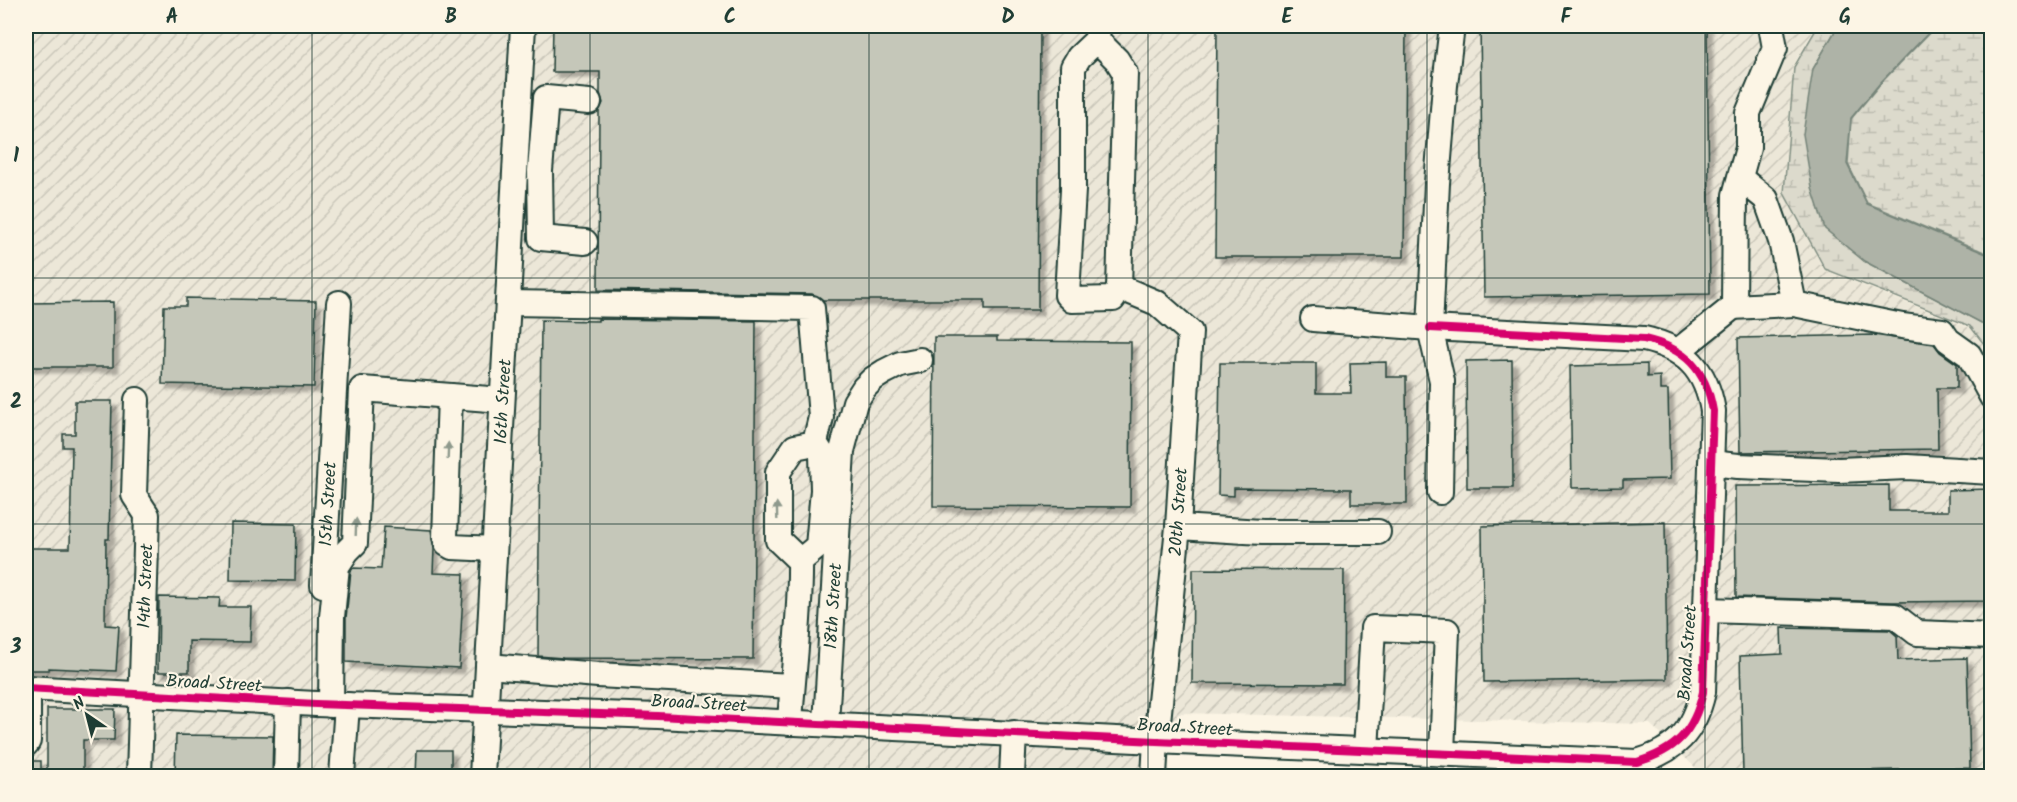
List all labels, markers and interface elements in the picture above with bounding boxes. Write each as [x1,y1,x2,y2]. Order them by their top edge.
text: A [166,2,178,34]
text: B [445,2,457,34]
text: C [724,2,736,34]
text: D [1001,2,1015,34]
text: E [1281,2,1293,34]
text: F [1561,2,1573,34]
text: G [1839,2,1851,34]
text: 1 [13,141,19,173]
street label: 16th Street [487,357,521,445]
text: 2 [10,387,22,419]
one-way arrow [443,442,452,461]
street label: 15th Street [312,460,346,547]
street label: 20th Street [1162,466,1197,557]
one-way arrow [773,502,782,521]
one-way arrow [351,518,360,537]
street label: 14th Street [131,542,163,629]
street label: 18th Street [817,561,851,650]
street label: Broad Street [1671,603,1706,702]
text: 3 [10,632,22,664]
street label: Broad Street [165,668,264,702]
north arrow [57,685,117,745]
street label: Broad Street [650,688,749,722]
text: N [68,691,91,717]
street label: Broad Street [1136,712,1235,746]

